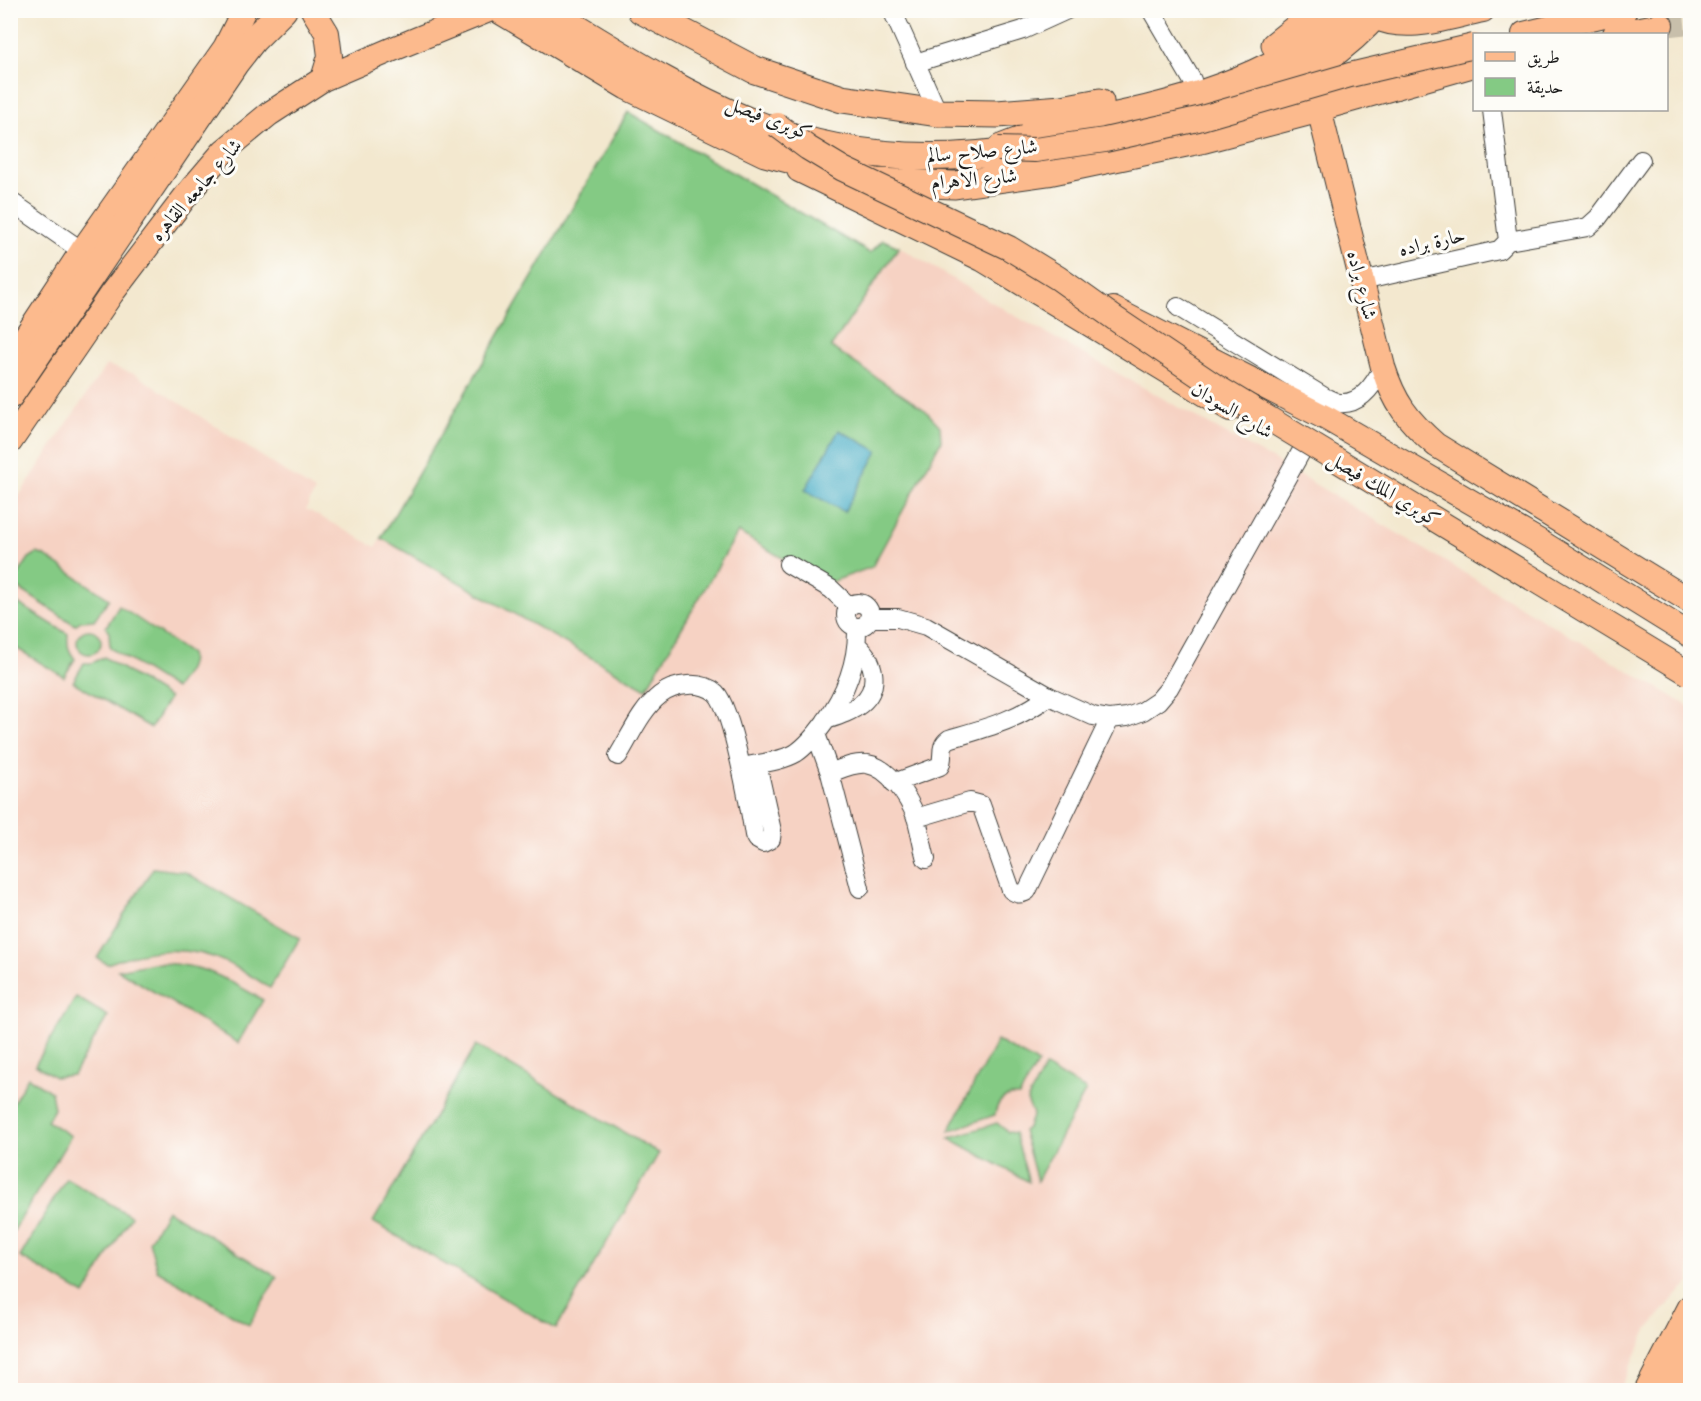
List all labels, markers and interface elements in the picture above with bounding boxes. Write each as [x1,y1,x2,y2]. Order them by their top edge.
legend [1473,33,1668,111]
text: طريق [1527,45,1560,70]
text: حديقة [1527,75,1563,100]
street label: كوبرى فيصل [722,89,816,148]
street label: شارع جامعه القاهره [144,133,251,250]
street label: شارع صلاح سالم [925,133,1039,173]
street label: شارع الاهرام [930,162,1019,200]
street label: حارة براده [1396,221,1468,263]
street label: شارع براده [1337,248,1384,323]
street label: شارع السودان [1184,375,1278,448]
street label: كوبري الملك فيصل [1322,445,1445,535]

